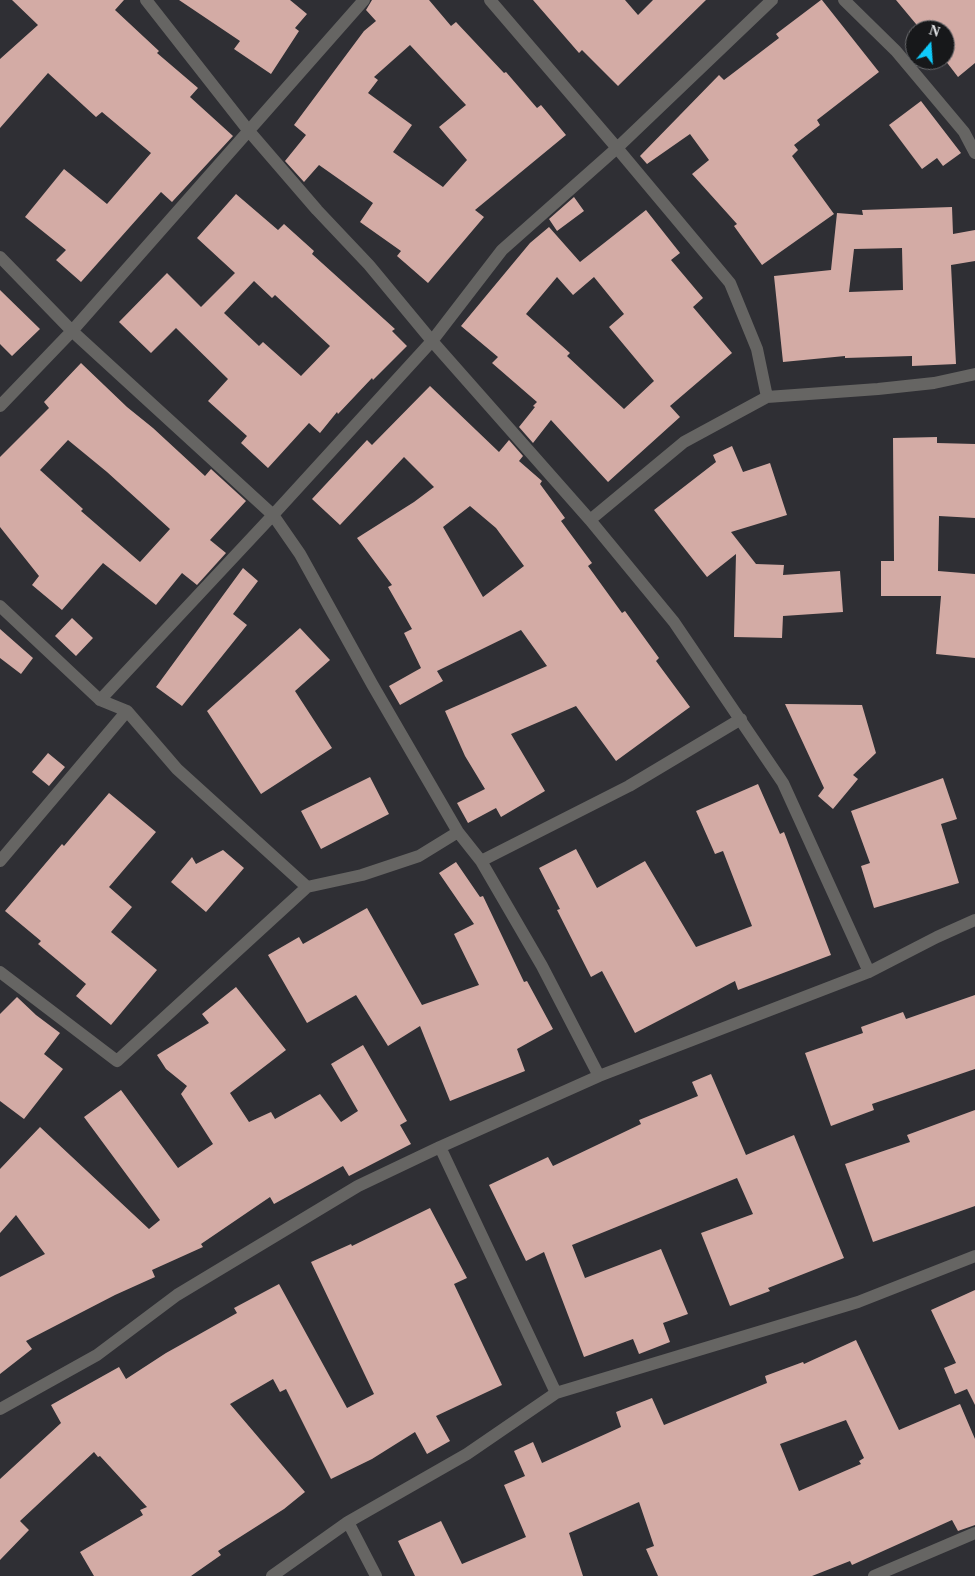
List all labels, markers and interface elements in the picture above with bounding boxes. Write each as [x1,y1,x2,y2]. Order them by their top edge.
north arrow [905,20,955,70]
text: N [927,23,942,40]

